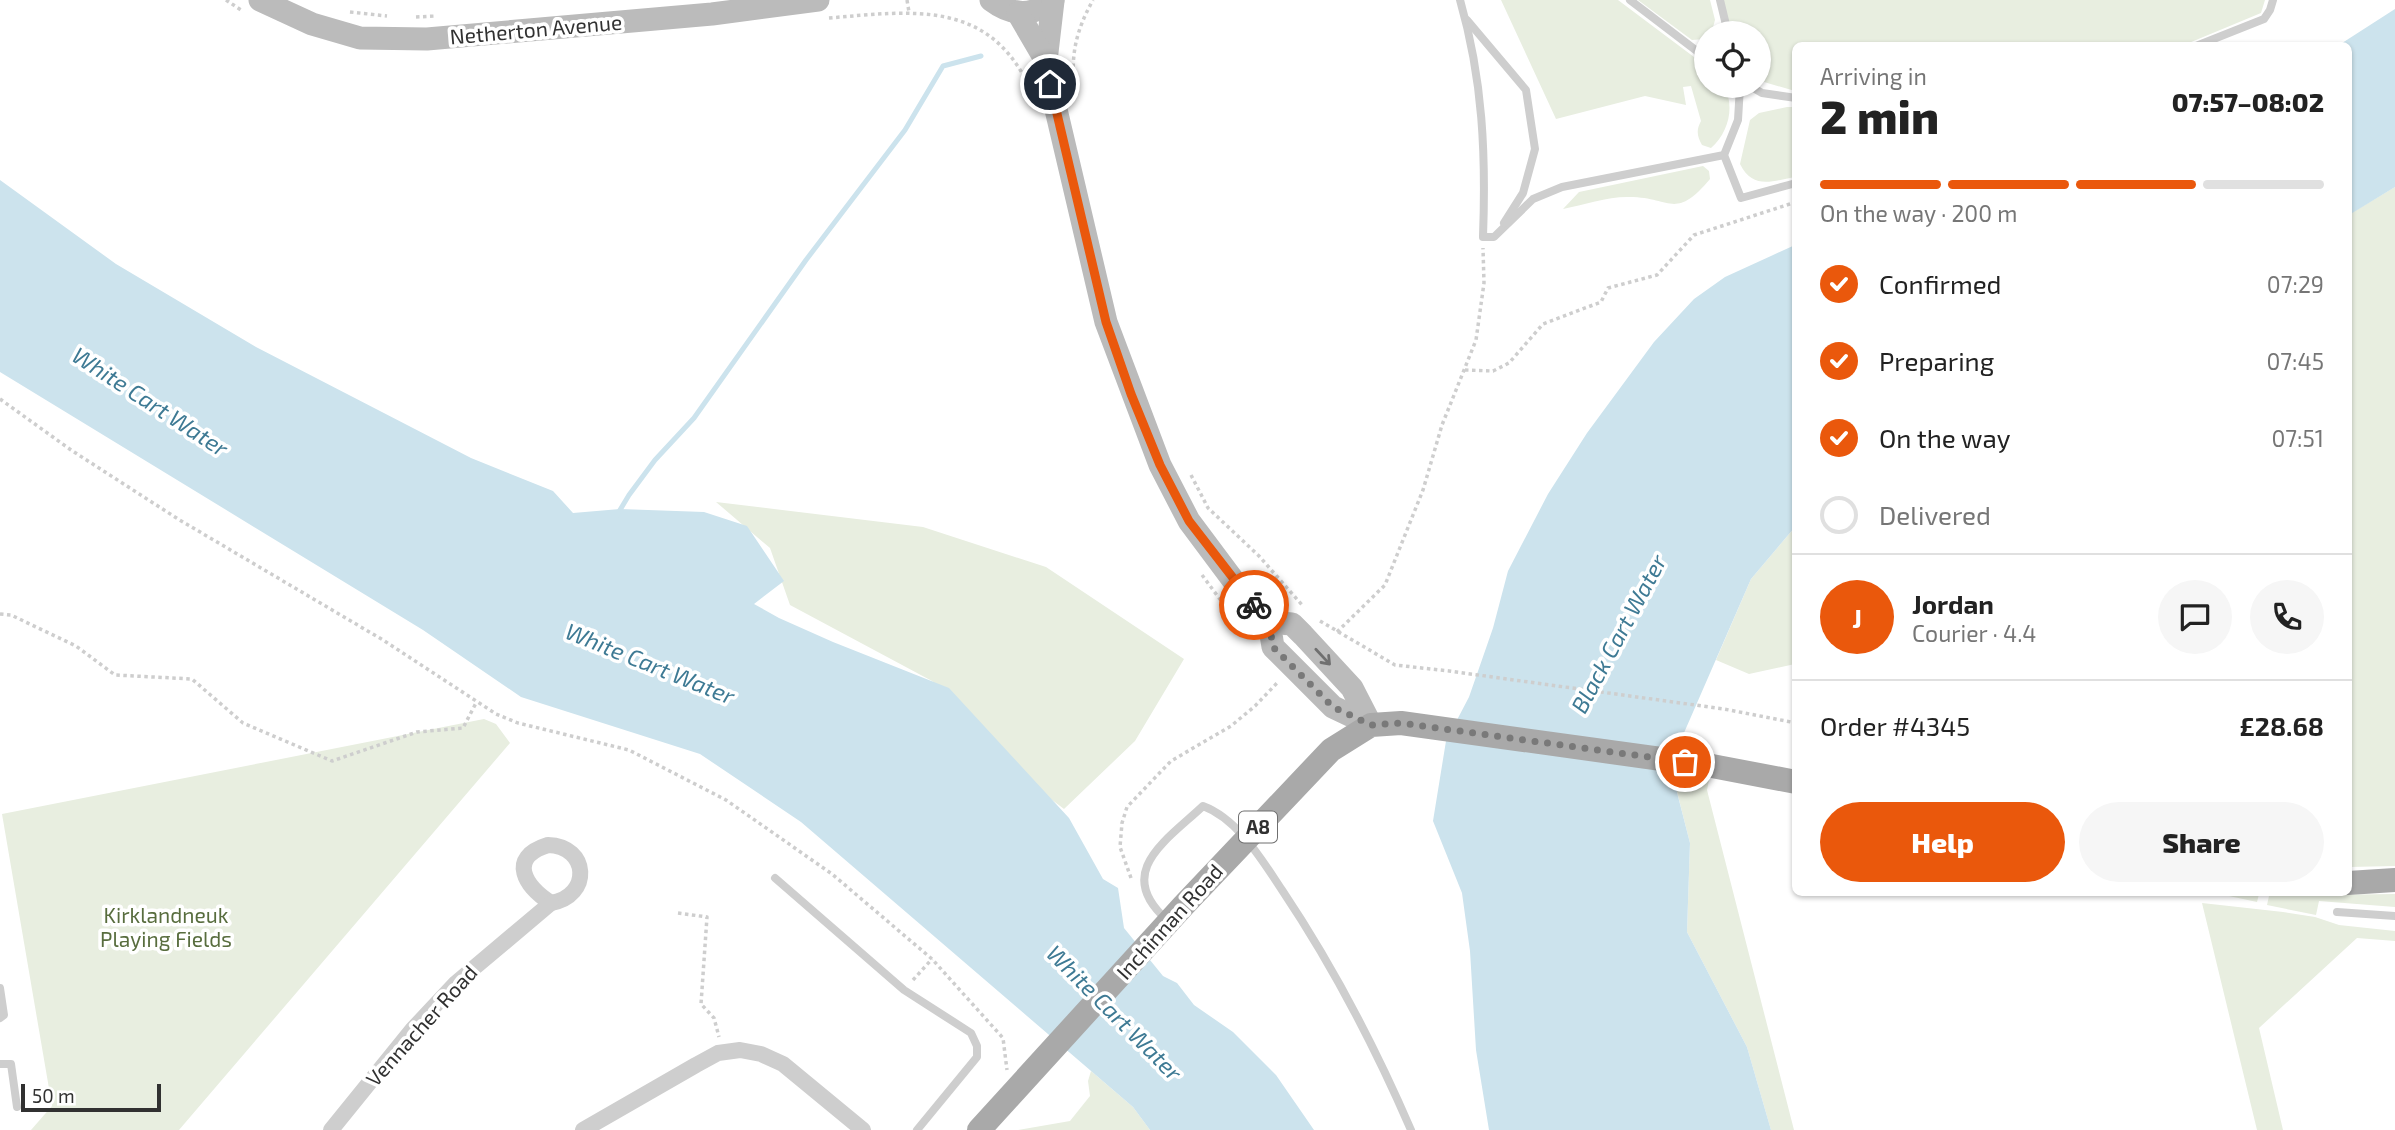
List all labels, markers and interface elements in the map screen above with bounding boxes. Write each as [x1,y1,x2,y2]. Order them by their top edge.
street label: Netherton Avenue [449,9,623,48]
map controls [1694,21,1771,98]
button: locate [1694,21,1771,98]
pin [1020,54,1080,114]
text: Arriving in [1820,62,1927,90]
icon: home [1031,65,1069,103]
text: 07:57–08:02 [2172,86,2324,117]
text: 2 min [1820,88,1939,143]
text: On the way · 200 m [1820,199,2017,227]
icon: check [1820,265,1858,303]
text: Confirmed [1879,268,2002,299]
text: 07:29 [2267,270,2324,298]
water label: White Cart Water [67,340,234,462]
icon: check [1820,342,1858,380]
text: Preparing [1879,345,1994,376]
text: 07:45 [2266,347,2324,375]
icon: check [1820,419,1858,457]
text: On the way [1879,422,2010,453]
text: 07:51 [2271,424,2324,452]
text: Delivered [1879,499,1991,530]
water label: Black Cart Water [1565,549,1672,718]
courier [1219,570,1289,640]
button: chat [2158,580,2232,654]
button: phone [2250,580,2324,654]
icon: bike [1235,586,1273,624]
text: Jordan [1912,588,1994,619]
text: J [1852,602,1862,633]
water label: White Cart Water [562,616,740,710]
text: Courier · 4.4 [1912,619,2036,647]
one-way arrow [1315,648,1332,665]
text: Order #4345 [1820,710,1970,741]
text: £28.68 [2240,710,2324,741]
pin [1655,732,1715,792]
icon: bag [1666,743,1704,781]
button: Help [1820,802,2065,882]
button: Share [2079,802,2324,882]
road number: A8 [1239,812,1277,842]
street label: Inchinnan Road [1111,858,1227,984]
park label: Kirklandneuk Playing Fields [100,902,232,951]
water label: White Cart Water [1041,939,1189,1086]
street label: Vennacher Road [360,959,482,1091]
scale bar [21,1081,161,1113]
text: 50 m [32,1084,75,1107]

